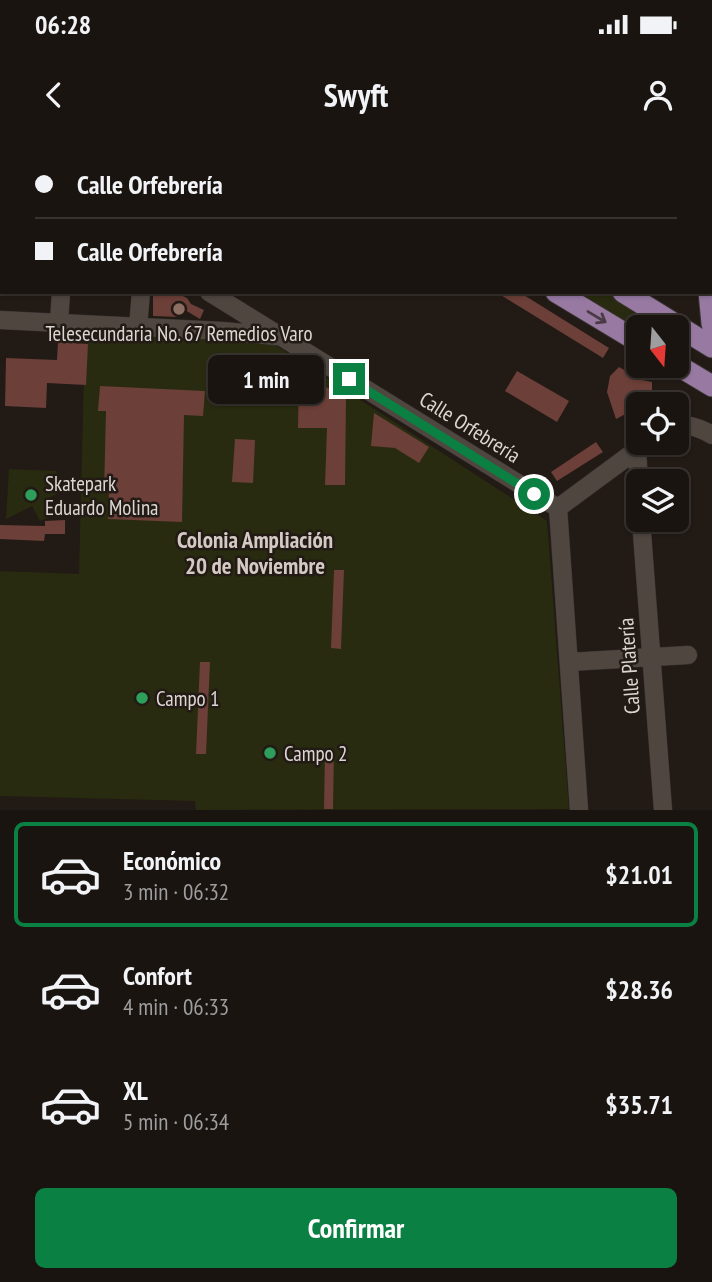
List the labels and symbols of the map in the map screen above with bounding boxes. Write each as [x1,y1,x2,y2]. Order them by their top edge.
marker: Telesecundaria No. 67 Remedios Varo [171,301,187,317]
one-way arrow [587,311,607,325]
north arrow [626,315,690,378]
place label: Telesecundaria No. 67 Remedios Varo [45,320,313,347]
callout: 1 min [209,355,324,404]
route end [333,363,365,395]
street label: Calle Orfebrería [414,385,526,469]
place label: Skatepark Eduardo Molina [45,470,159,521]
route start [518,478,550,510]
marker: Skatepark Eduardo Molina [23,487,39,503]
district label: Colonia Ampliación 20 de Noviembre [177,525,333,580]
street label: Calle Platería [612,617,646,715]
place label: Campo 1 [156,685,220,712]
marker: Campo 1 [134,690,150,706]
place label: Campo 2 [284,740,348,767]
marker: Campo 2 [262,745,278,761]

